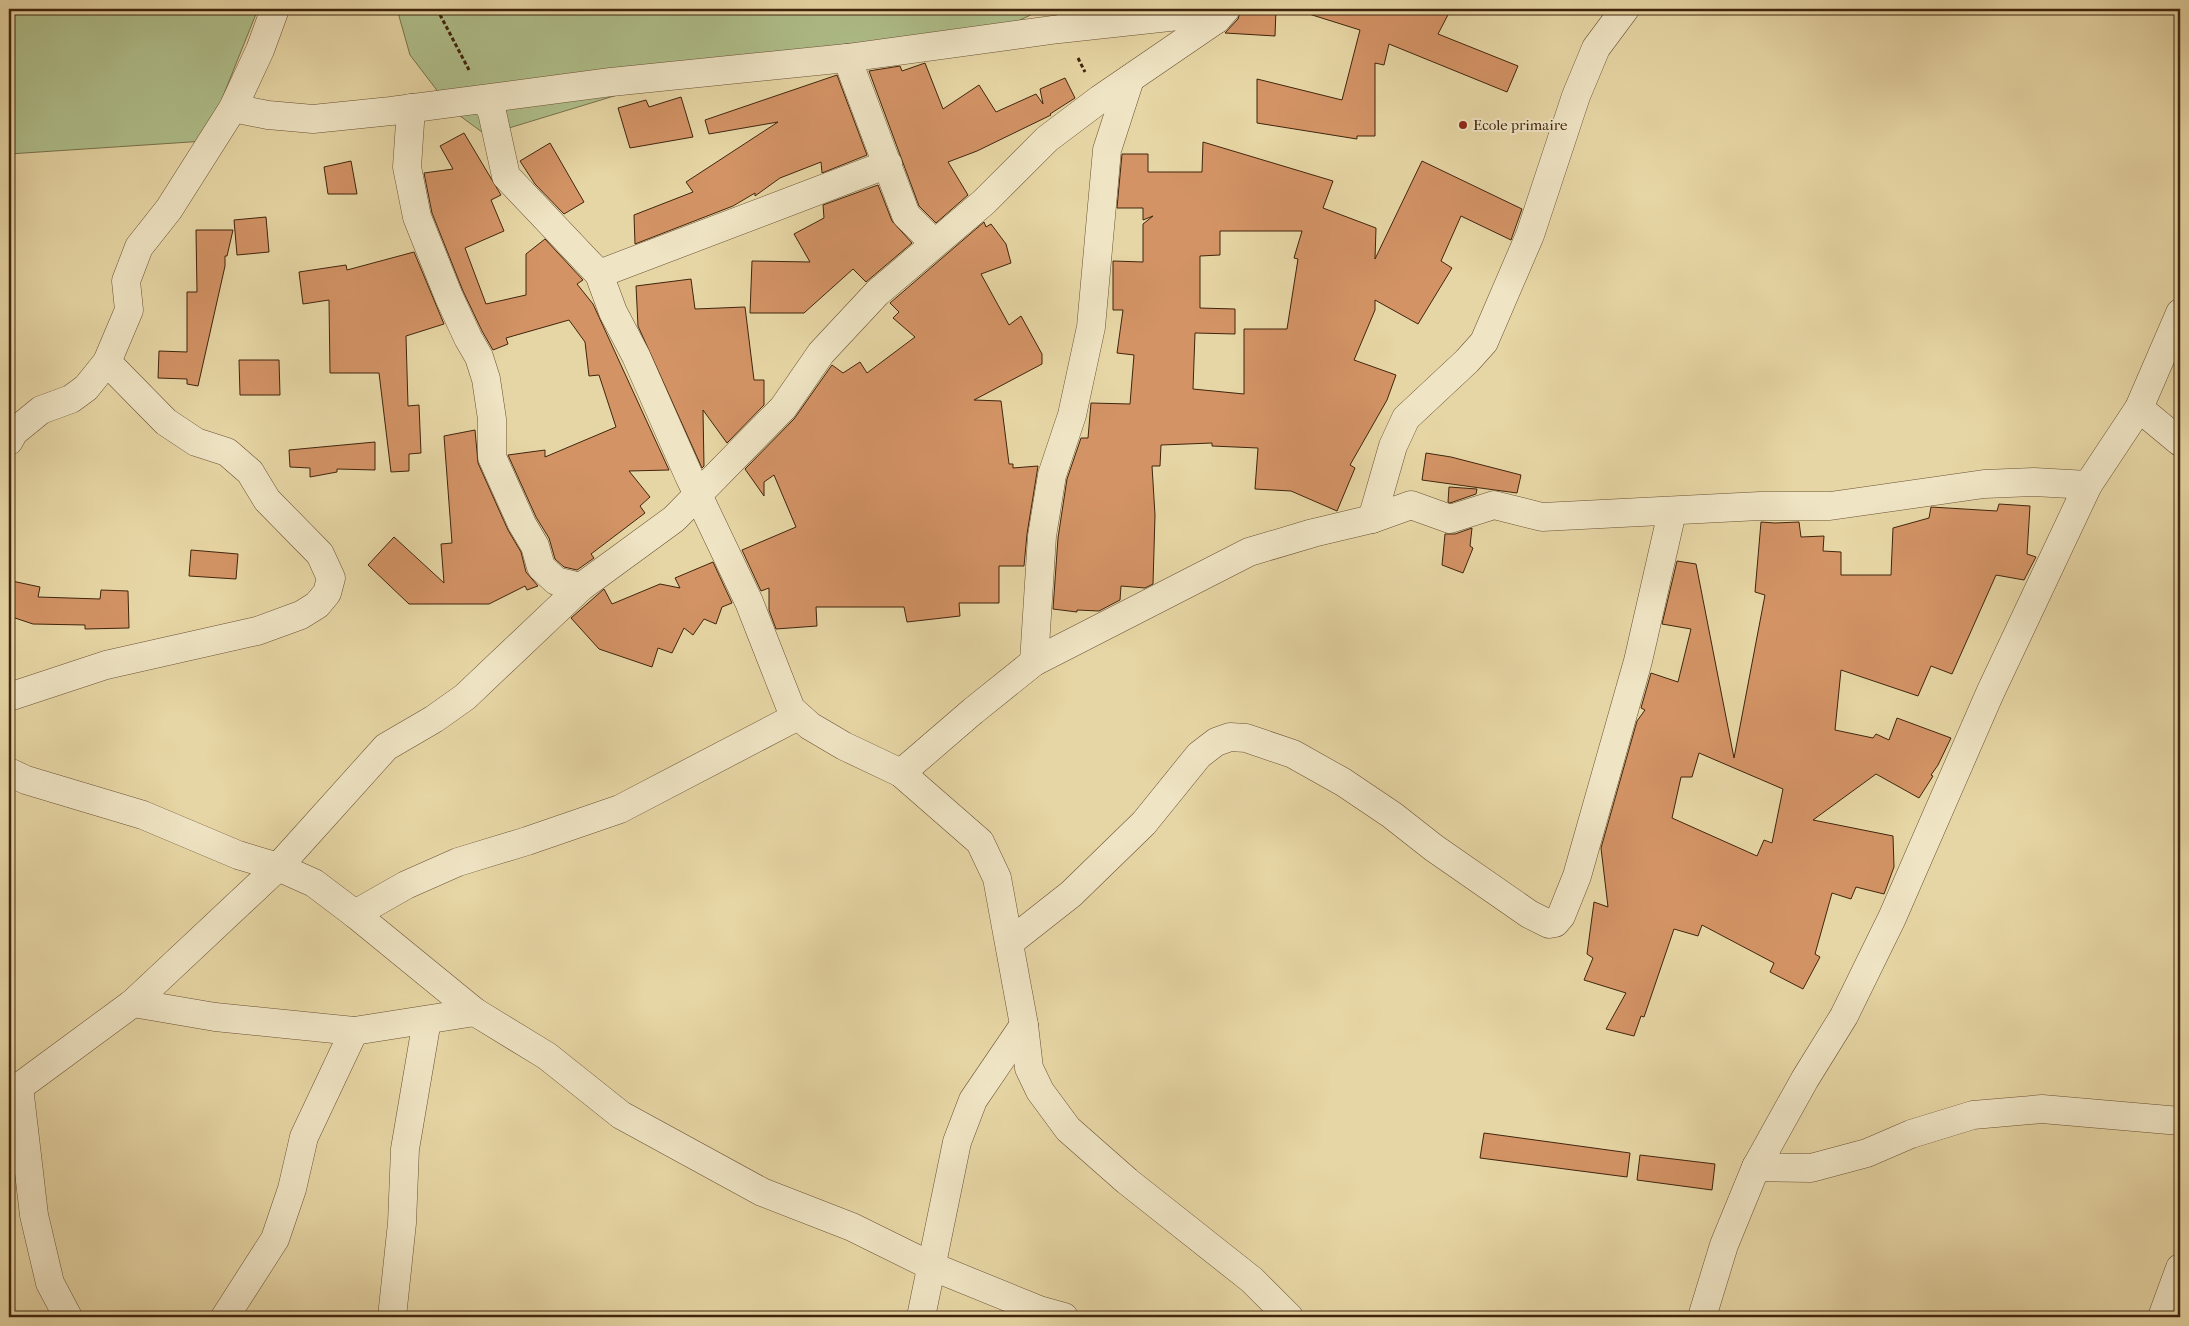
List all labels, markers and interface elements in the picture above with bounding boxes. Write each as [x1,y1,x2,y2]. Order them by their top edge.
place label: Ecole primaire [1473,116,1568,134]
marker: Ecole primaire [1457,119,1469,131]

